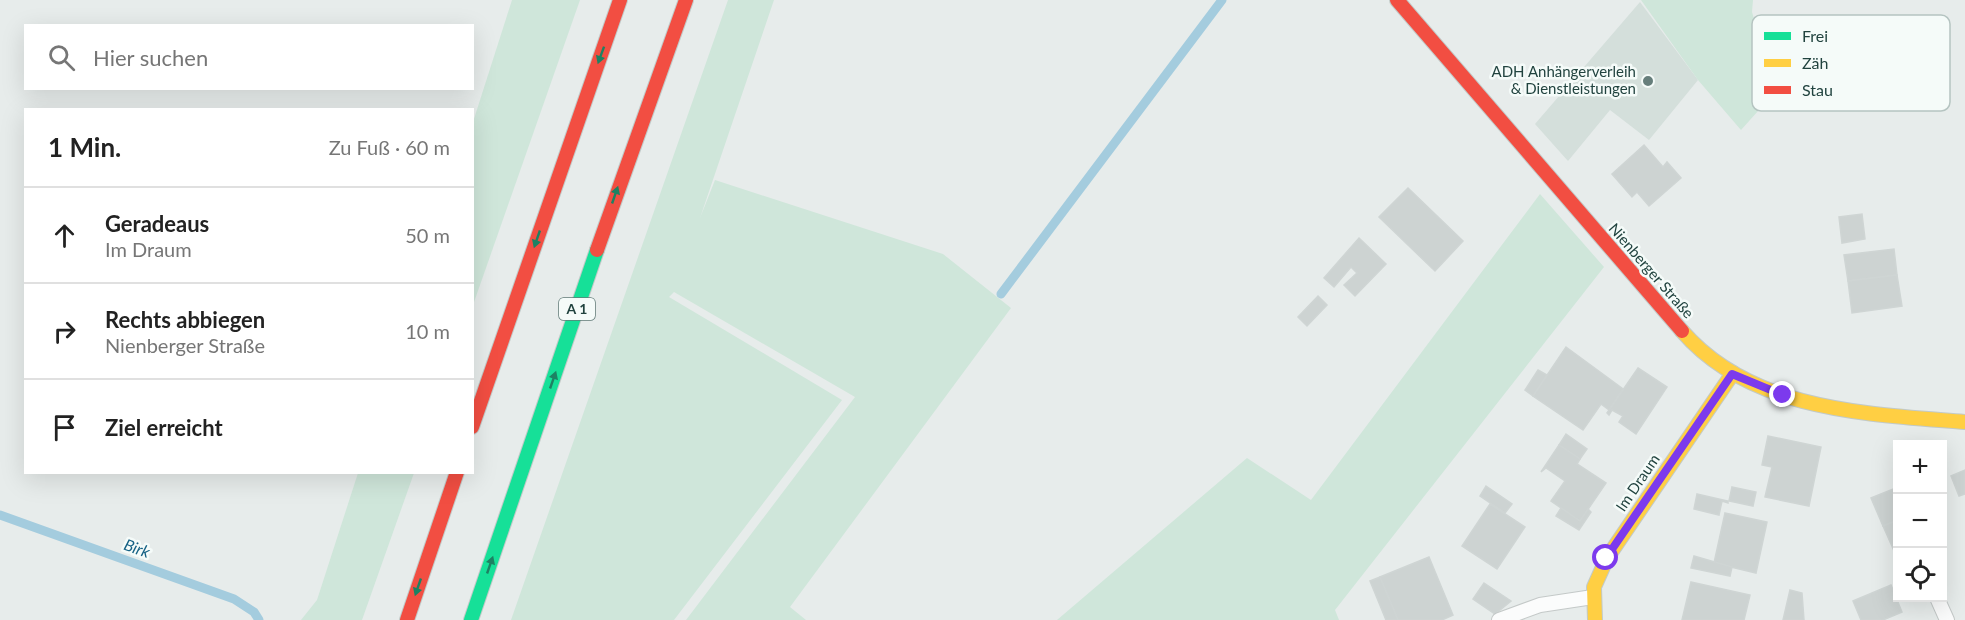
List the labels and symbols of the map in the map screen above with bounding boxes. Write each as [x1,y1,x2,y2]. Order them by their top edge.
legend [1752,15,1950,111]
text: Frei [1802,26,1828,45]
one-way arrow [595,46,605,64]
text: Zäh [1802,53,1828,72]
place label: ADH Anhängerverleih & Dienstleistungen [1492,62,1636,97]
marker: ADH Anhängerverleih & Dienstleistungen [1641,74,1655,88]
text: Stau [1802,80,1833,99]
one-way arrow [611,186,621,204]
street label: Nienberger Straße [1606,219,1698,322]
one-way arrow [531,230,541,248]
road number: A 1 [559,298,595,320]
one-way arrow [548,371,558,389]
route end [1769,381,1795,407]
street label: Im Draum [1612,450,1663,514]
water label: Birk [122,534,153,561]
route start [1592,544,1618,570]
one-way arrow [486,556,496,574]
one-way arrow [412,579,422,597]

